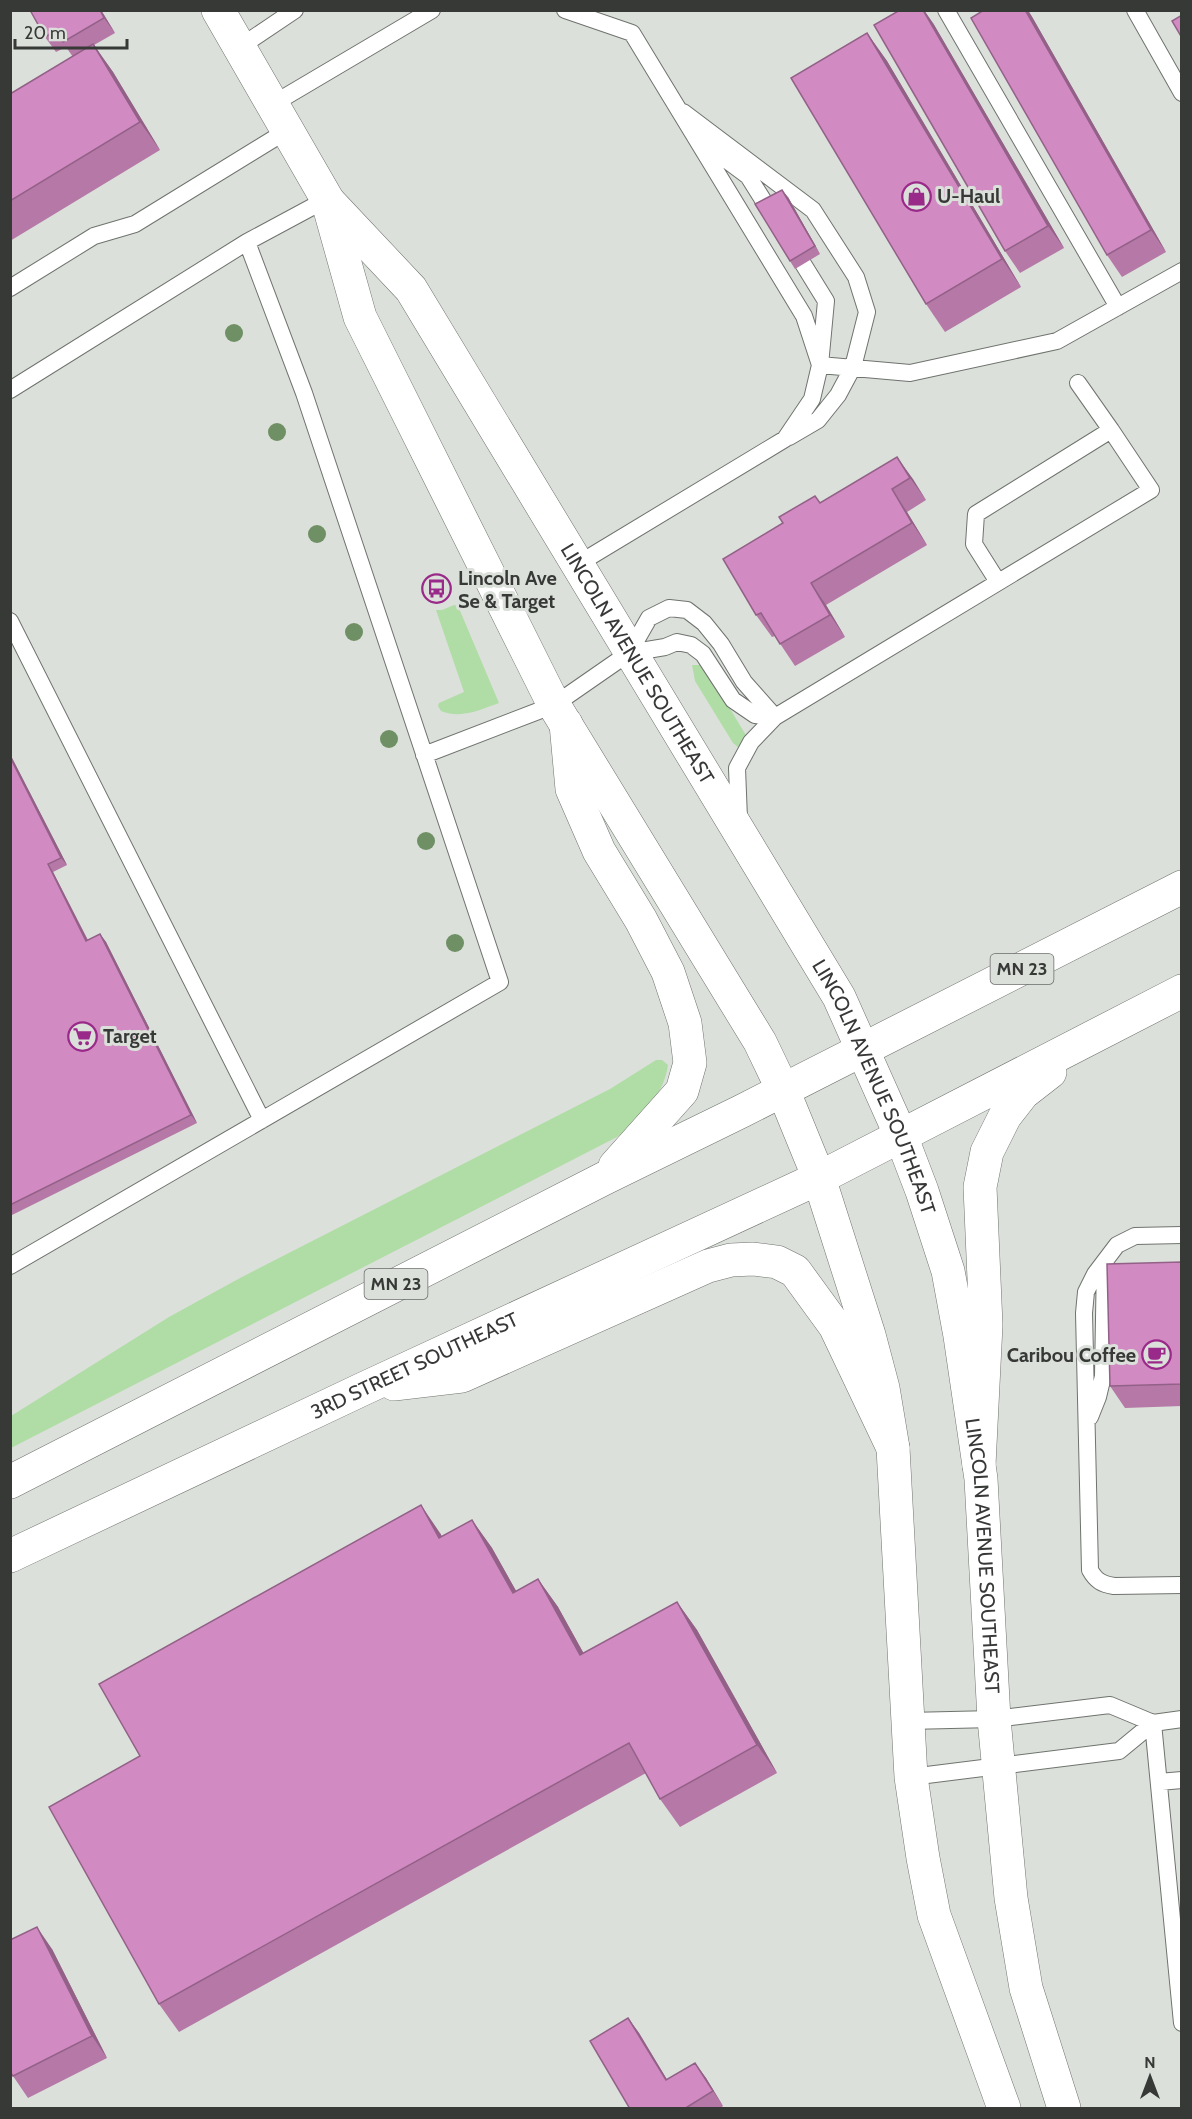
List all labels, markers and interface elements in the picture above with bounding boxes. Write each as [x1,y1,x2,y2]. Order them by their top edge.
scale bar [15,12,128,50]
text: 20 m [24,22,66,44]
shop icon: U-Haul [900,180,932,212]
place label: U-Haul [937,184,1000,208]
street label: LINCOLN AVENUE SOUTHEAST [556,539,719,788]
place label: Lincoln Ave Se & Target [458,566,557,613]
bus stop icon: Lincoln Ave Se & Target [421,573,453,605]
road number: MN 23 [990,954,1054,984]
street label: LINCOLN AVENUE SOUTHEAST [807,955,941,1217]
supermarket icon: Target [66,1020,98,1052]
place label: Target [103,1024,157,1048]
road number: MN 23 [364,1269,428,1299]
street label: 3RD STREET SOUTHEAST [307,1307,522,1424]
cafe icon: Caribou Coffee [1141,1339,1173,1371]
place label: Caribou Coffee [1007,1343,1136,1367]
street label: LINCOLN AVENUE SOUTHEAST [960,1416,1005,1695]
north arrow [1120,2047,1180,2107]
text: N [1144,2053,1156,2072]

